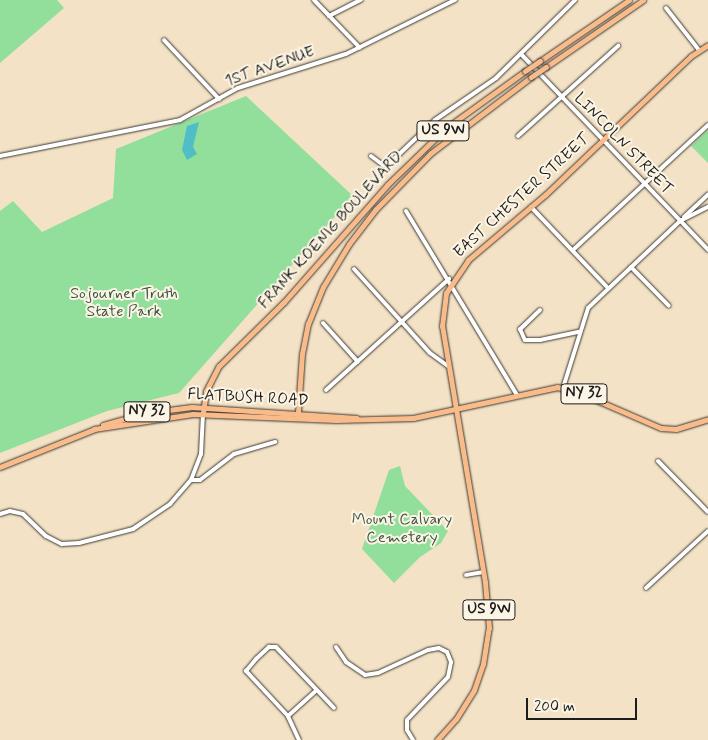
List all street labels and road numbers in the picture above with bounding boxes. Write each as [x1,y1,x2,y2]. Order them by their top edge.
street label: 1ST AVENUE [223,43,317,91]
street label: LINCOLN STREET [569,89,677,199]
road number: US 9W [416,118,470,144]
street label: EAST CHESTER STREET [450,130,594,262]
street label: FRANK KOENIG BOULEVARD [254,146,408,314]
road number: NY 32 [560,382,608,406]
street label: FLATBUSH ROAD [187,385,309,411]
road number: NY 32 [123,400,171,424]
road number: US 9W [462,598,516,622]

